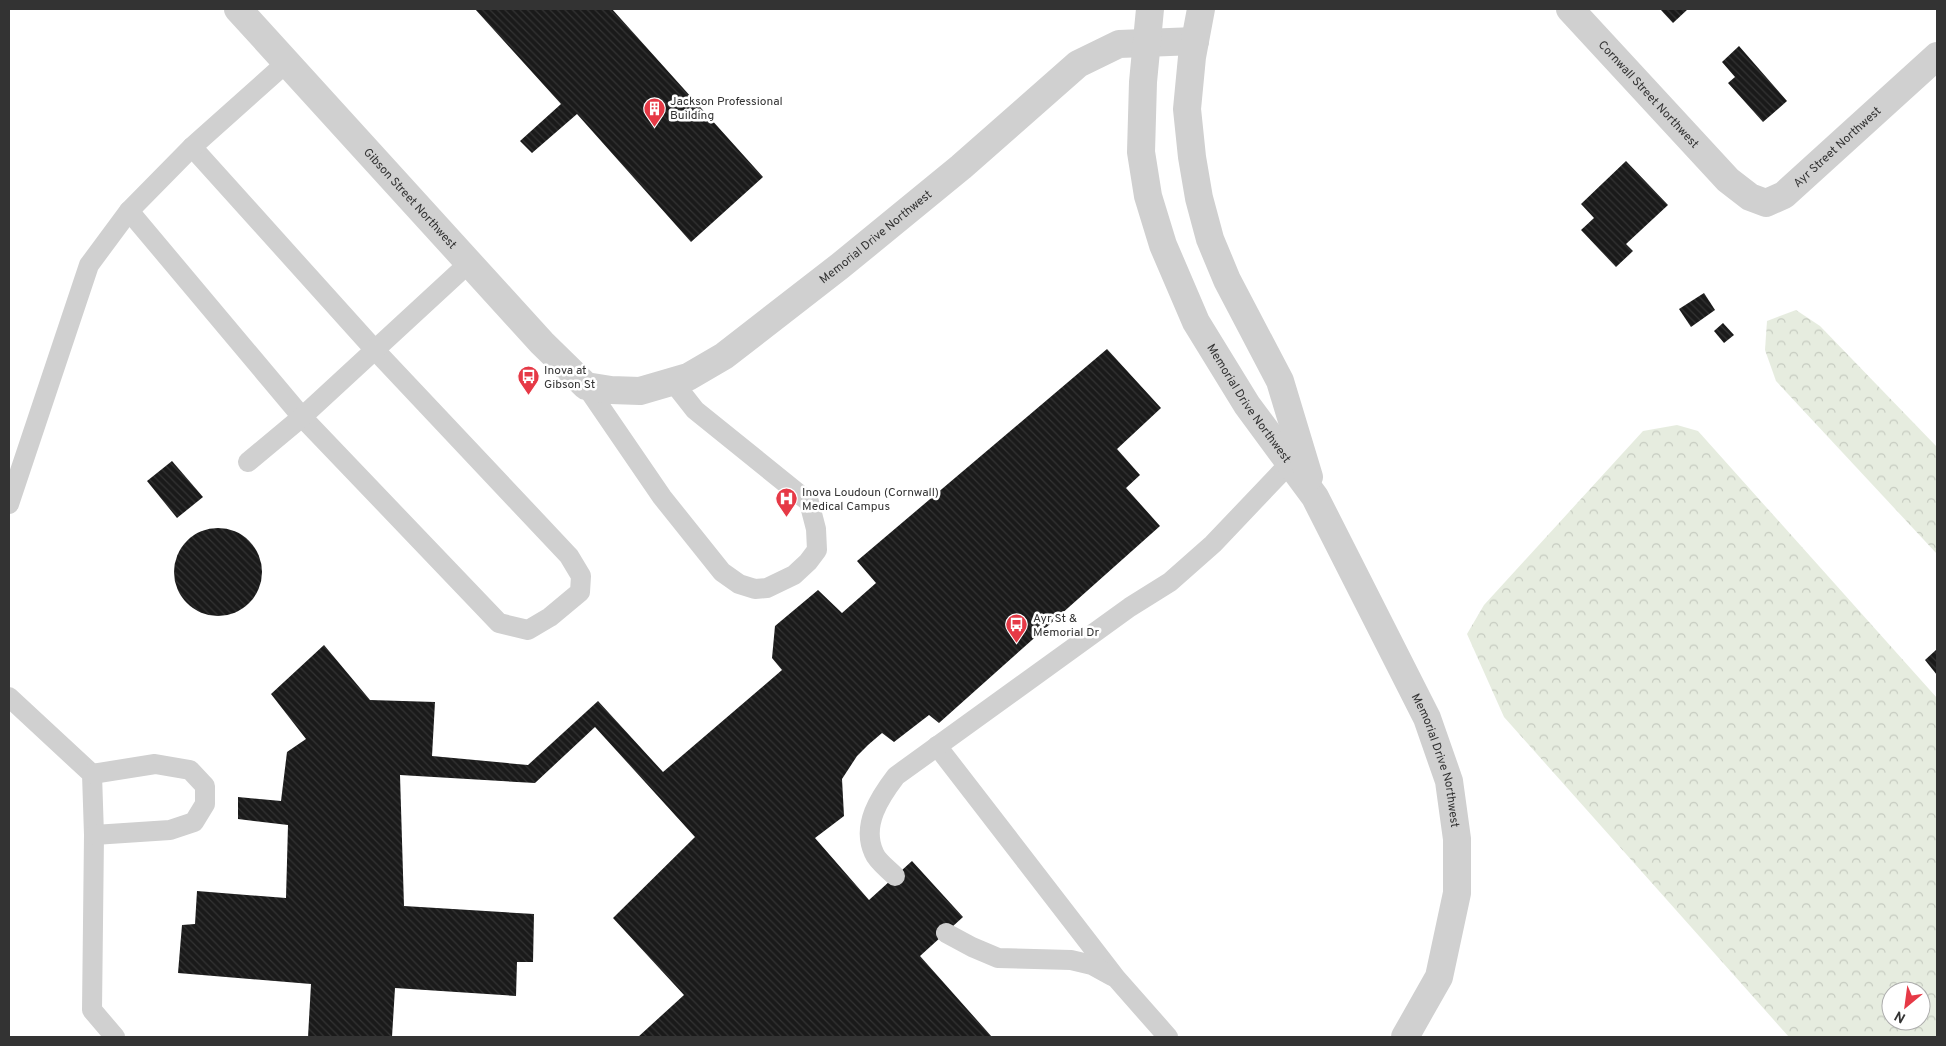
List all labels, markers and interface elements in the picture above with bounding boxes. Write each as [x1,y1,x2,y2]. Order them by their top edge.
street label: Cornwall Street Northwest [1594,38,1702,152]
place label: Jackson Professional Building [670,94,783,124]
building icon: Jackson Professional Building [642,96,666,127]
street label: Ayr Street Northwest [1790,104,1885,192]
street label: Gibson Street Northwest [359,145,460,253]
street label: Memorial Drive Northwest [817,187,936,288]
street label: Memorial Drive Northwest [1202,341,1294,467]
place label: Inova at Gibson St [544,363,595,393]
bus stop icon: Inova at Gibson St [516,365,540,396]
place label: Inova Loudoun (Cornwall) Medical Campus [802,485,939,515]
hospital icon: Inova Loudoun (Cornwall) Medical Campus [774,487,798,518]
place label: Ayr St & Memorial Dr [1033,611,1099,641]
bus stop icon: Ayr St & Memorial Dr [1005,613,1029,644]
street label: Memorial Drive Northwest [1407,691,1462,829]
north arrow [1881,981,1931,1031]
text: N [1892,1006,1909,1026]

